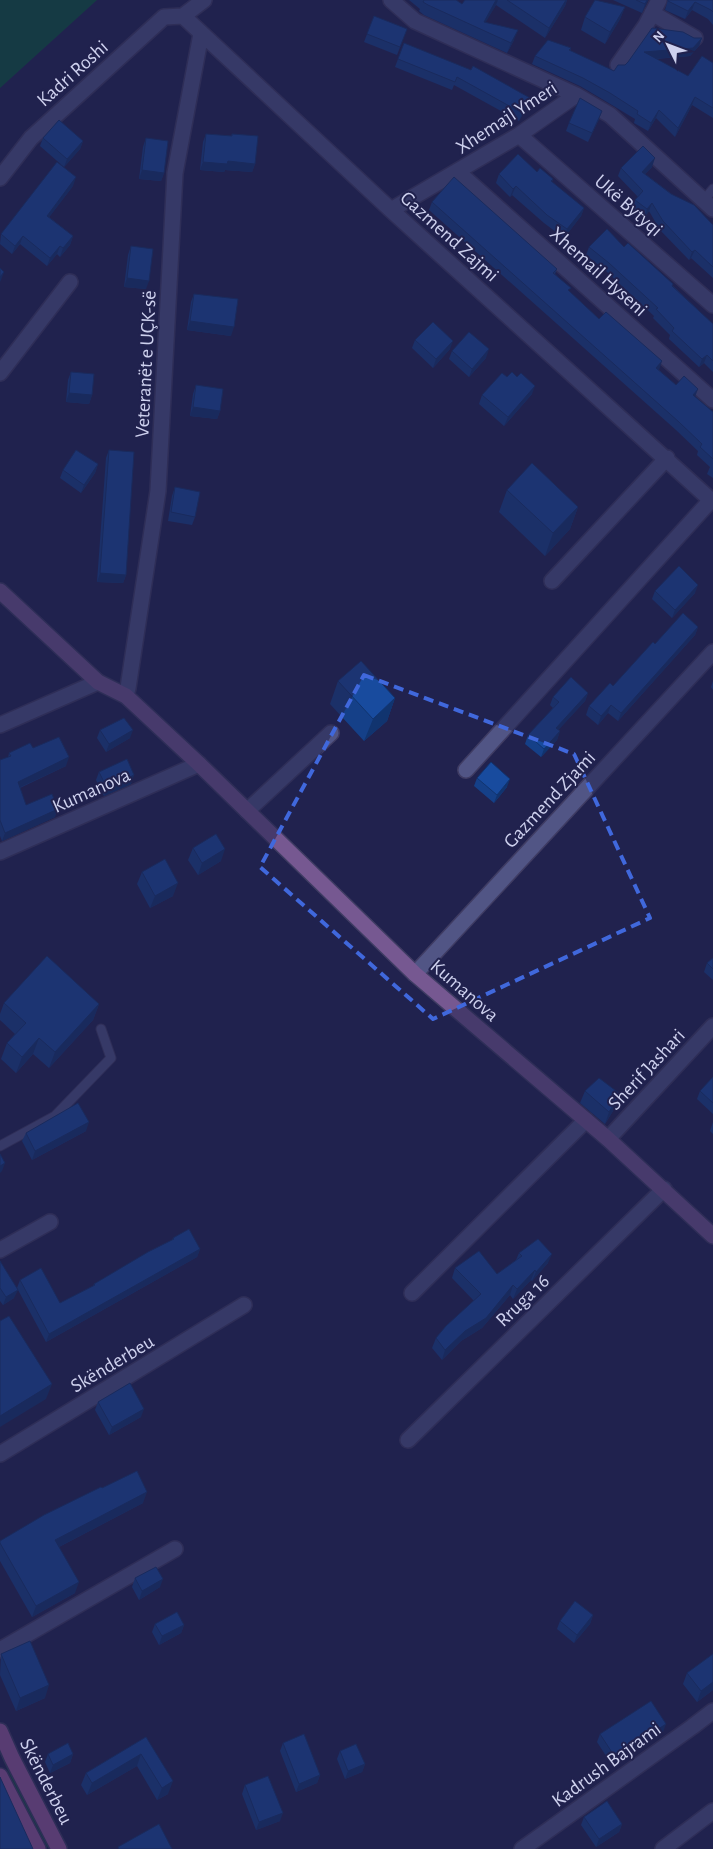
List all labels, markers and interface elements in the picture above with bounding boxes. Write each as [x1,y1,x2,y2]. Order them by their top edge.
north arrow [643,20,693,70]
text: N [651,29,668,45]
street label: Kadri Roshi [33,37,112,111]
street label: Xhemajl Ymeri [452,78,561,158]
street label: Ukë Bytyqi [591,171,666,240]
street label: Gazmend Zajmi [396,188,502,286]
street label: Xhemail Hyseni [546,223,651,320]
street label: Veteranët e UÇK-së [132,290,160,438]
street label: Gazmend Zjami [500,747,599,852]
street label: Kumanova [49,765,133,817]
street label: Kumanova [426,956,502,1025]
street label: Sherif Jashari [604,1025,689,1114]
street label: Rruga 16 [492,1271,553,1331]
street label: Skënderbeu [67,1331,158,1396]
street label: Kadrush Bajrami [548,1719,665,1811]
street label: Skënderbeu [16,1735,76,1828]

